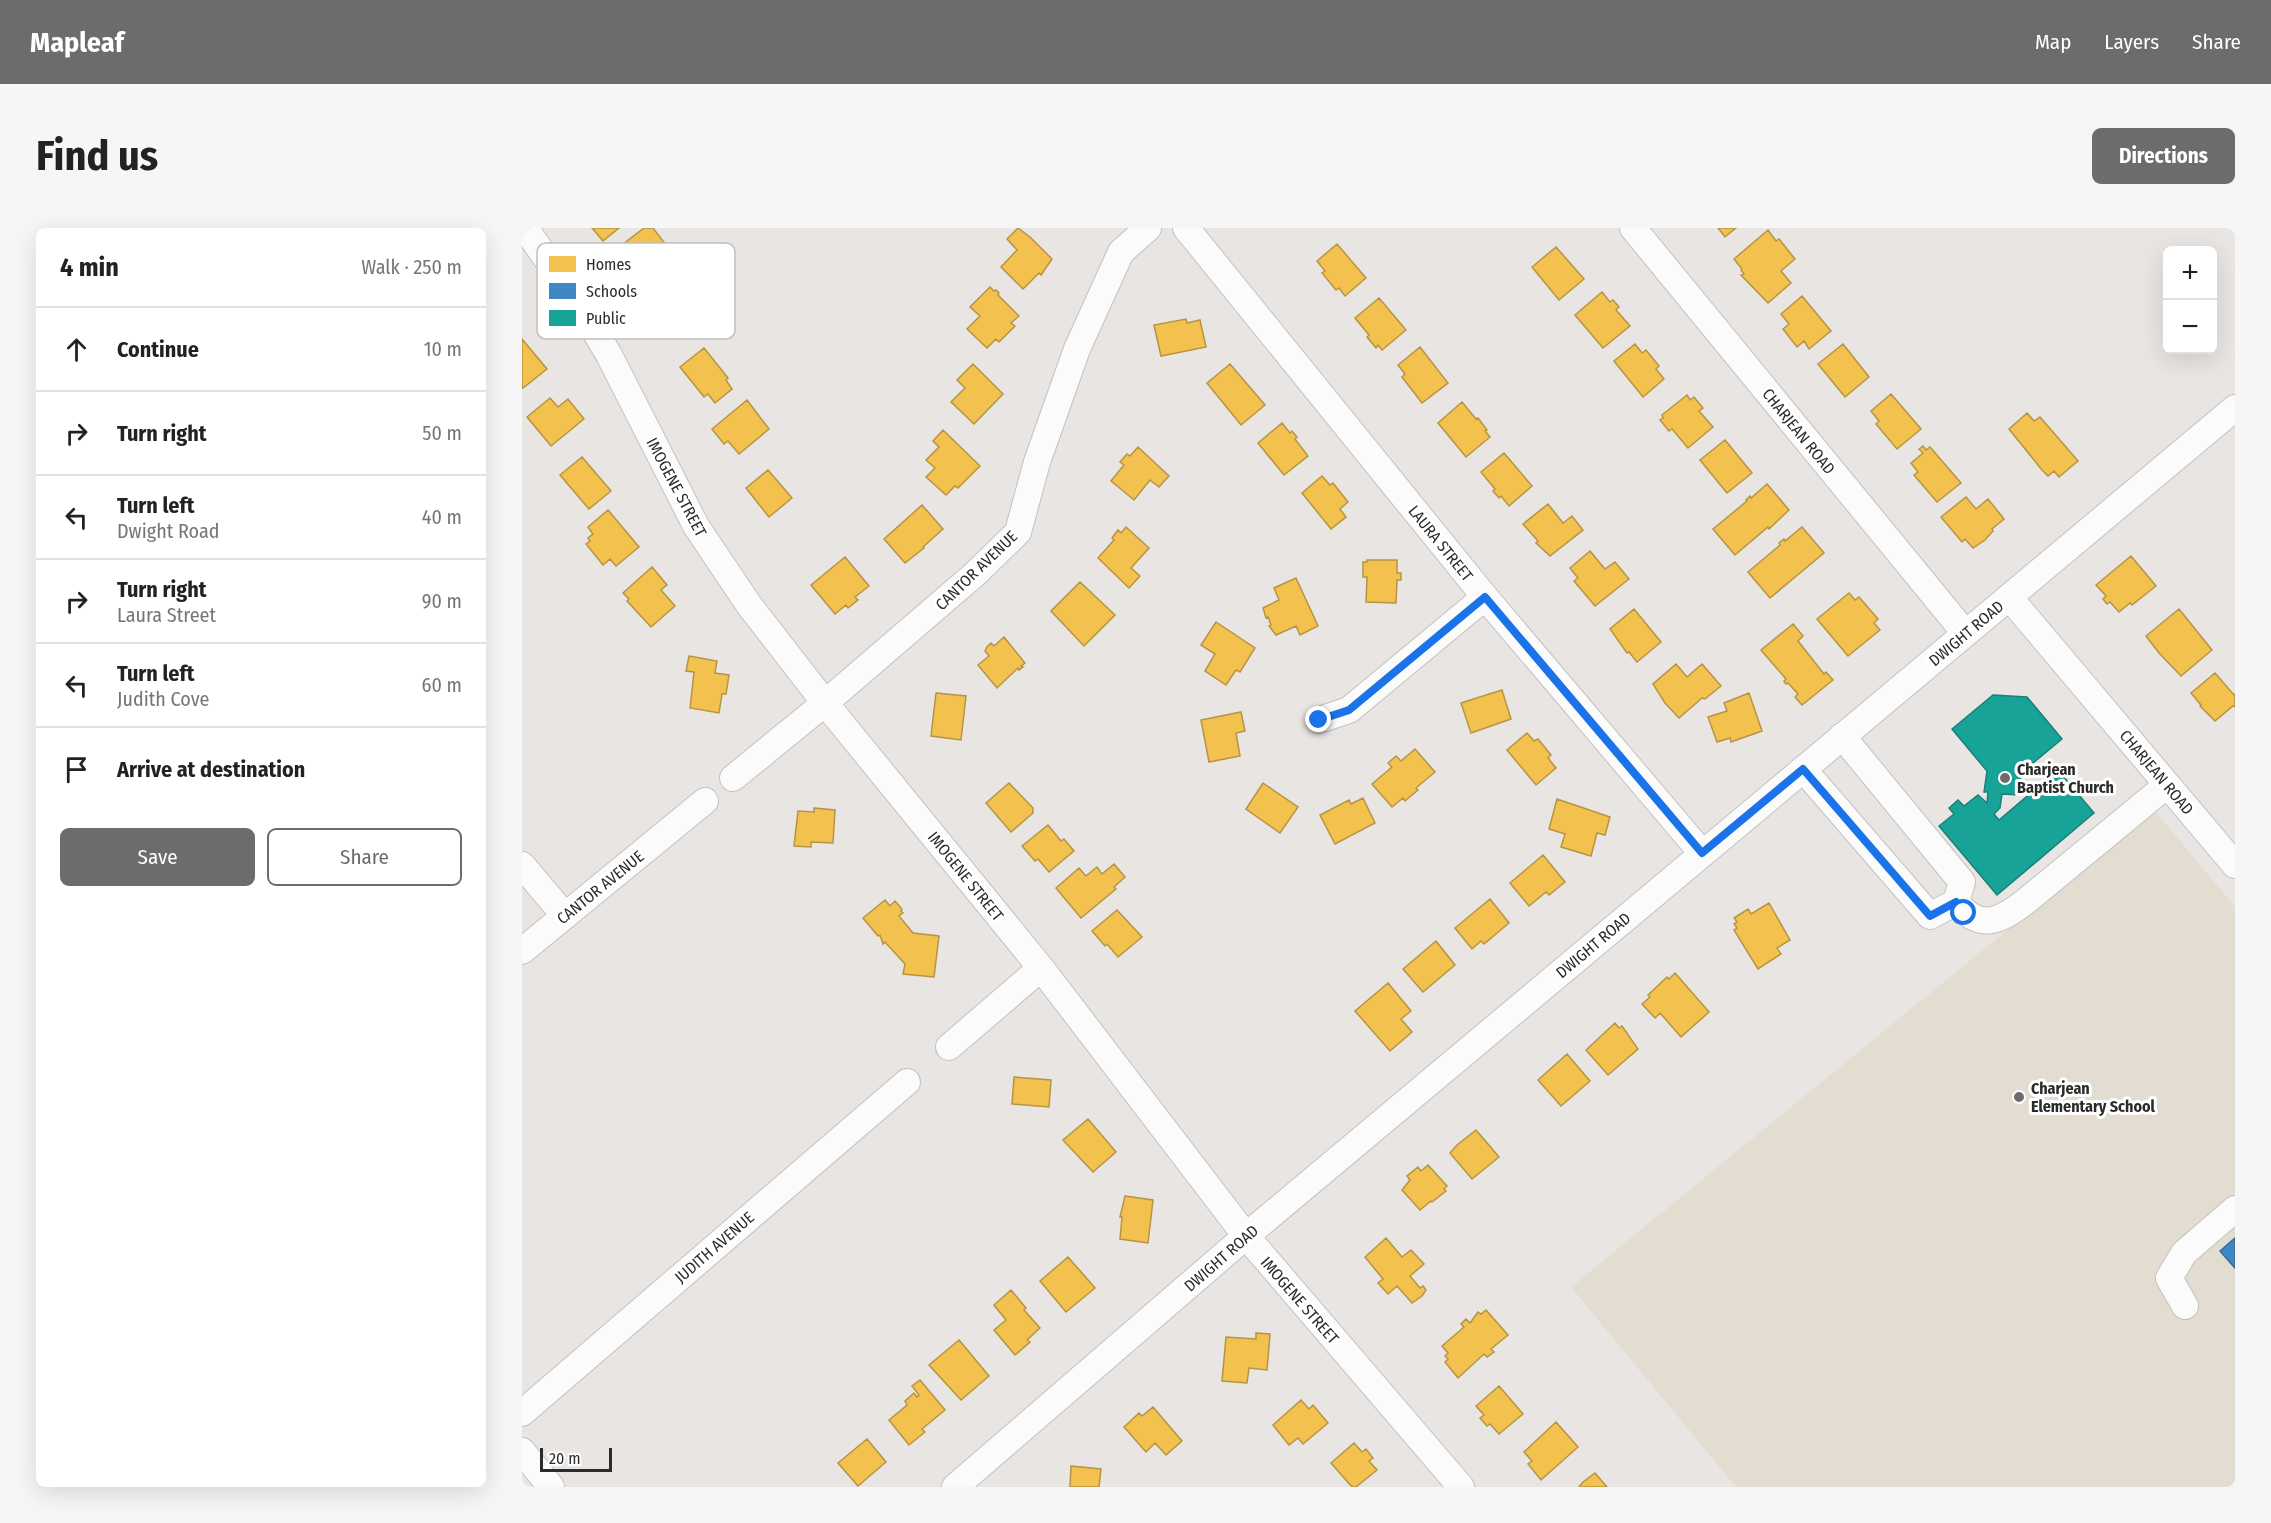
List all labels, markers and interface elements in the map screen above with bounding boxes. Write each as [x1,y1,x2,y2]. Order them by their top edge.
text: Mapleaf [30,26,124,59]
text: Map [2035,29,2071,55]
text: Layers [2104,29,2159,55]
text: Share [2192,29,2241,55]
button: Directions [2092,128,2235,184]
text: Find us [36,131,158,181]
legend [537,243,735,339]
map controls [2163,246,2217,354]
button: + [2163,246,2217,300]
text: 4 min [60,252,119,283]
text: Walk · 250 m [361,255,462,279]
text: Homes [586,255,631,274]
text: Schools [586,282,637,301]
button: − [2163,300,2217,354]
text: Public [586,309,626,328]
icon: ahead [60,333,93,366]
text: Continue [117,336,199,363]
text: 10 m [424,337,462,361]
street label: CHARJEAN ROAD [1758,385,1839,478]
icon: right [60,417,93,450]
text: Turn right [117,420,206,447]
text: 50 m [422,421,462,445]
street label: IMOGENE STREET [643,435,711,540]
text: Turn left [117,492,195,519]
icon: left [60,501,93,534]
street label: LAURA STREET [1404,502,1477,585]
text: 40 m [422,505,462,529]
text: Dwight Road [117,519,219,543]
street label: CANTOR AVENUE [932,527,1021,614]
text: Turn right [117,576,206,603]
icon: right [60,585,93,618]
text: 90 m [422,589,462,613]
street label: DWIGHT ROAD [1925,597,2008,670]
text: Laura Street [117,603,216,627]
text: Turn left [117,660,195,687]
icon: left [60,669,93,702]
text: 60 m [422,673,462,697]
text: Judith Cove [117,687,209,711]
route end [1305,706,1331,732]
street label: CHARJEAN ROAD [2116,726,2198,819]
icon: arrive [60,753,93,786]
text: Arrive at destination [117,756,305,783]
place label: Charjean Baptist Church [2017,760,2114,797]
marker: Charjean Baptist Church [1998,771,2012,785]
button: Save [60,828,255,886]
button: Share [267,828,462,886]
street label: IMOGENE STREET [924,828,1008,925]
street label: CANTOR AVENUE [553,847,648,928]
route start [1950,899,1976,925]
street label: DWIGHT ROAD [1552,909,1635,982]
place label: Charjean Elementary School [2031,1079,2156,1116]
marker: Charjean Elementary School [2012,1090,2026,1104]
street label: JUDITH AVENUE [671,1208,758,1287]
street label: DWIGHT ROAD [1180,1221,1262,1296]
street label: IMOGENE STREET [1257,1253,1343,1348]
scale bar [540,1445,612,1472]
text: 20 m [549,1449,580,1468]

